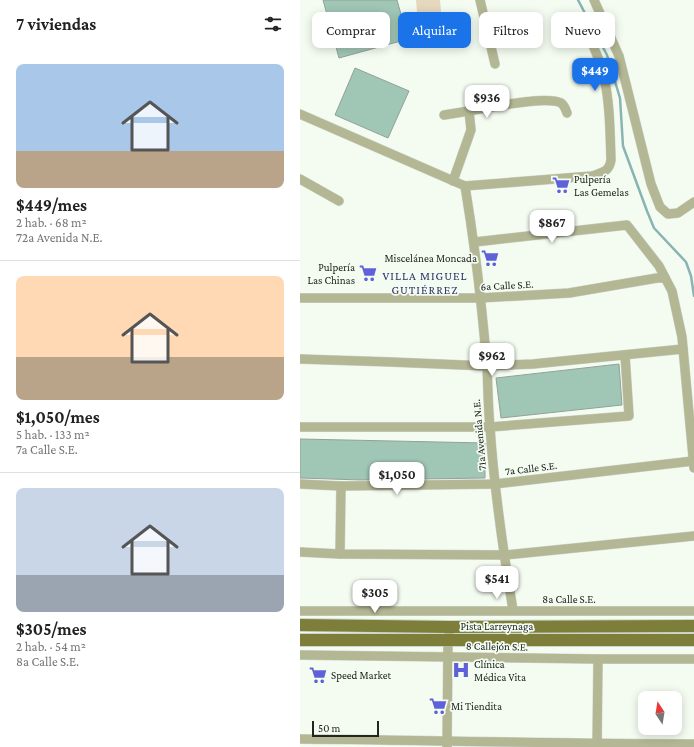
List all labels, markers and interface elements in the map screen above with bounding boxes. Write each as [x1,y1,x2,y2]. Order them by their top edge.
chip: Comprar [312,12,390,48]
chip: Alquilar [398,12,471,48]
chip: Filtros [479,12,543,48]
chip: Nuevo [551,12,615,48]
icon: filters [262,13,284,35]
text: 7 viviendas [16,15,96,34]
pin: $449 [571,58,619,92]
text: $449 [581,63,609,78]
pin: $936 [463,85,511,119]
icon: home [114,90,186,162]
text: $936 [474,90,500,105]
place label: Pulpería Las Gemelas [574,173,629,198]
supermarket icon: Pulpería Las Gemelas [551,175,571,195]
text: $449/mes [16,196,87,215]
pin: $867 [528,210,576,244]
text: 2 hab. · 68 m² [16,215,87,230]
text: $867 [539,215,565,230]
text: 72a Avenida N.E. [16,230,102,245]
supermarket icon: Miscelánea Moncada [480,248,500,268]
place label: Miscelánea Moncada [384,252,477,264]
place label: Pulpería Las Chinas [307,261,355,286]
supermarket icon: Pulpería Las Chinas [358,263,378,283]
district label: VILLA MIGUEL GUTIÉRREZ [382,269,468,297]
street label: 6a Calle S.E. [480,278,534,292]
icon: home [114,302,186,374]
pin: $962 [468,343,516,377]
text: $962 [478,348,506,363]
street label: 71a Avenida N.E. [470,399,488,471]
text: $1,050/mes [16,408,100,427]
text: 5 hab. · 133 m² [16,427,90,442]
text: 7a Calle S.E. [16,442,78,457]
street label: 7a Calle S.E. [504,459,558,477]
pin: $1,050 [364,462,430,496]
text: $1,050 [378,467,416,482]
icon: home [114,514,186,586]
pin: $541 [473,566,521,600]
text: $541 [485,571,509,586]
pin: $305 [351,580,399,614]
text: $305 [361,585,389,600]
street label: 8a Calle S.E. [542,593,596,605]
text: $305/mes [16,620,87,639]
street label: Pista Larreynaga [461,620,533,633]
text: 2 hab. · 54 m² [16,639,86,654]
street label: 8 Callejón S.E. [466,639,528,654]
text: 8a Calle S.E. [16,654,79,669]
place label: Clínica Médica Vita [474,658,526,683]
hospital icon: Clínica Médica Vita [451,660,471,680]
supermarket icon: Speed Market [308,665,328,685]
place label: Speed Market [331,669,392,682]
north arrow [638,691,682,735]
map controls [638,691,682,735]
supermarket icon: Mi Tiendita [428,696,448,716]
place label: Mi Tiendita [451,700,502,712]
scale bar [312,719,379,738]
text: 50 m [318,722,340,734]

